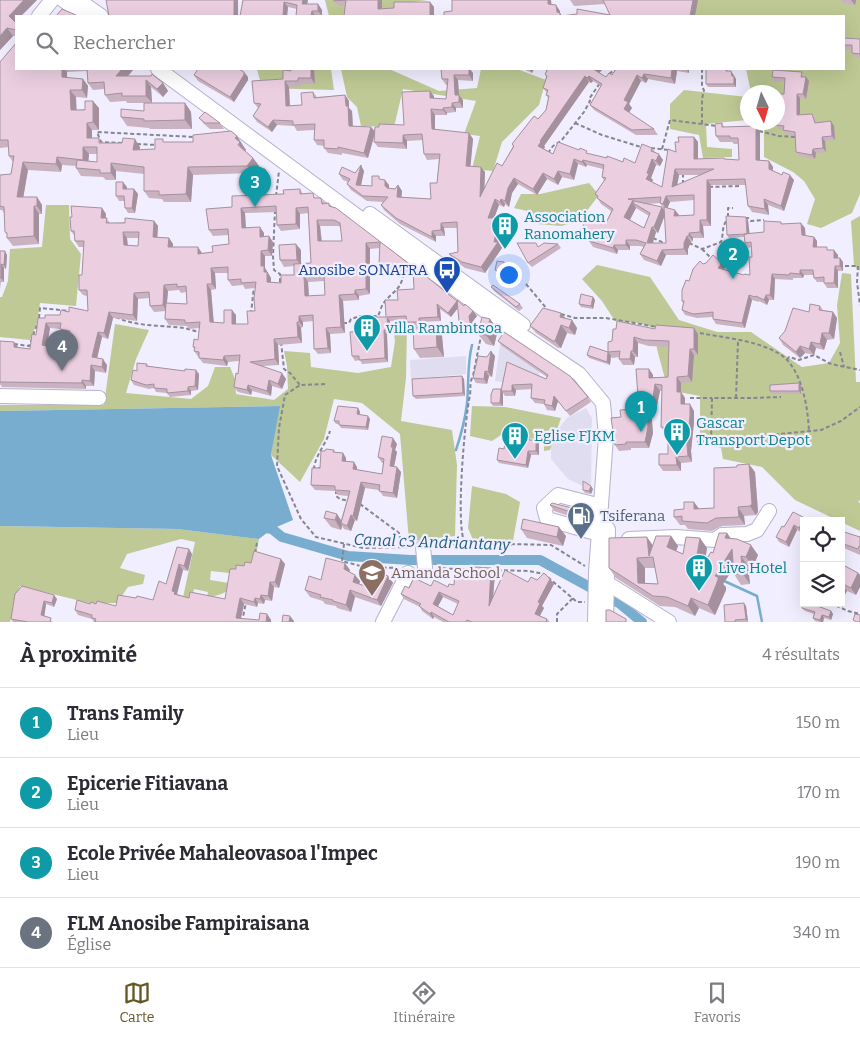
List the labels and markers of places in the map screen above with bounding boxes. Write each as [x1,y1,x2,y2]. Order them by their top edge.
pin: 3 [239,166,271,207]
place label: Association Ranomahery [524,208,615,243]
building icon: Association Ranomahery [490,211,520,250]
pin: 2 [717,238,749,279]
bus stop icon: Anosibe SONATRA [432,255,462,294]
place label: Anosibe SONATRA [298,261,428,279]
building icon: villa Rambintsoa [352,313,382,352]
place label: villa Rambintsoa [385,319,502,337]
pin: 4 [46,330,78,371]
pin: 1 [625,391,657,432]
place label: Gascar Transport Depot [696,414,811,449]
building icon: Gascar Transport Depot [662,417,692,456]
building icon: Eglise FJKM [500,421,530,460]
place label: Eglise FJKM [534,427,615,445]
fuel station icon: Tsiferana [566,501,596,540]
place label: Tsiferana [600,507,665,525]
building icon: Live Hotel [684,553,714,592]
school or university icon: Amanda School [357,558,387,597]
place label: Live Hotel [718,559,787,577]
place label: Amanda School [391,564,500,582]

